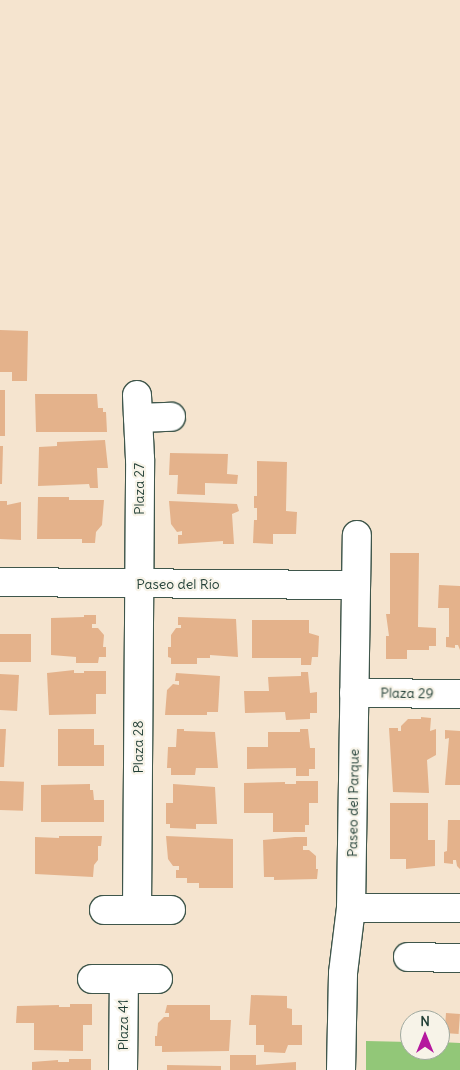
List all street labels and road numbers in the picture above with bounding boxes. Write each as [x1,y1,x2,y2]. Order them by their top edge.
street label: Plaza 27 [131,463,147,515]
street label: Paseo del Río [136,576,220,592]
street label: Plaza 29 [380,684,434,702]
street label: Plaza 28 [130,720,146,774]
street label: Paseo del Parque [344,749,362,857]
street label: Plaza 41 [115,1000,131,1050]

